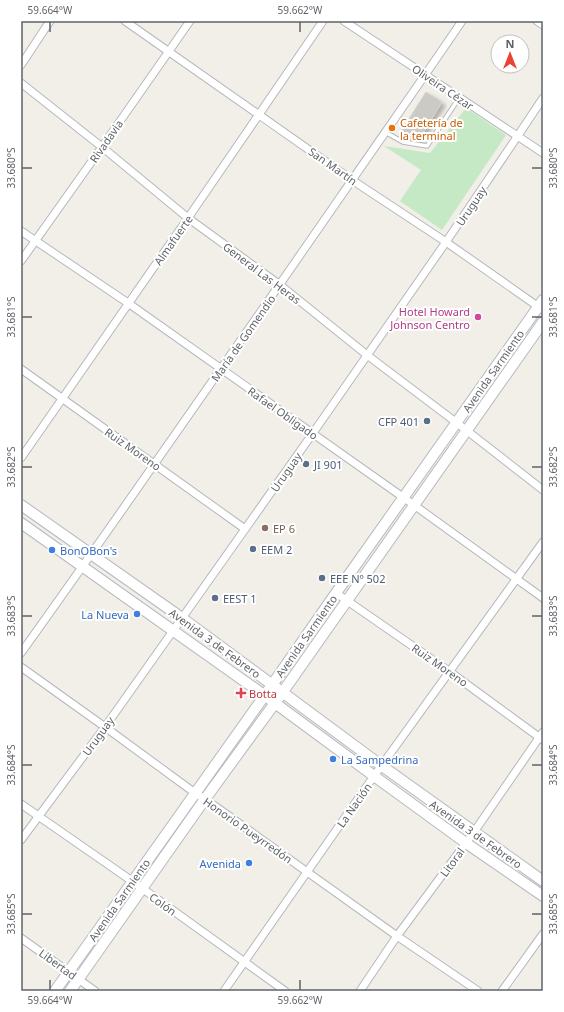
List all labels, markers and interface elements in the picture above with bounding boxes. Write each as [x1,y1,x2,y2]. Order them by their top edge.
text: 59.664°W [28,3,73,17]
text: 59.662°W [278,3,323,17]
north arrow [490,34,530,74]
text: N [506,36,514,51]
street label: Oliveira Cézar [409,61,477,113]
place label: Cafetería de la terminal [400,115,463,143]
street label: Rivadavia [86,117,126,165]
marker: Cafetería de la terminal [387,123,397,133]
street label: San Martín [306,144,360,188]
text: 33.680°S [4,147,18,189]
text: 33.680°S [546,147,560,189]
street label: Uruguay [452,183,490,229]
street label: Almafuerte [150,212,196,268]
street label: General Las Heras [220,239,304,307]
street label: María de Gomendio [207,291,279,384]
text: 33.681°S [4,296,18,338]
text: 33.681°S [546,296,560,338]
place label: Hotel Howard Johnson Centro [389,304,470,332]
marker: Hotel Howard Johnson Centro [473,312,483,322]
street label: Avenida Sarmiento [459,326,527,415]
street label: Rafael Obligado [245,383,321,443]
place label: CFP 401 [378,414,419,429]
marker: CFP 401 [422,416,432,426]
street label: Ruiz Moreno [102,424,164,474]
text: 33.682°S [4,446,18,488]
text: 33.682°S [546,446,560,488]
street label: Uruguay [267,449,305,495]
place label: JI 901 [313,457,342,472]
marker: JI 901 [301,459,311,469]
place label: EP 6 [273,521,295,536]
marker: EP 6 [260,523,270,533]
place label: EEM 2 [261,542,292,557]
place label: BonOBon's [60,543,117,558]
marker: EEM 2 [248,544,258,554]
marker: BonOBon's [47,545,57,555]
place label: EEE Nº 502 [330,571,385,586]
marker: EEE Nº 502 [317,573,327,583]
place label: EEST 1 [223,591,257,606]
street label: Avenida Sarmiento [272,591,340,680]
marker: EEST 1 [210,593,220,603]
text: 33.683°S [4,595,18,637]
text: 33.683°S [546,595,560,637]
street label: Avenida 3 de Febrero [166,605,264,681]
place label: La Nueva [81,607,129,622]
marker: La Nueva [132,609,142,619]
street label: Ruiz Moreno [409,640,471,690]
place label: Botta [249,686,277,701]
marker: Botta [236,688,246,698]
street label: Uruguay [79,713,117,759]
text: 33.684°S [4,744,18,786]
text: 33.684°S [546,744,560,786]
place label: La Sampedrina [341,752,418,767]
marker: La Sampedrina [328,754,338,764]
street label: La Nación [333,780,375,830]
street label: Honorio Pueyrredón [200,794,296,866]
street label: Avenida 3 de Febrero [427,796,525,872]
street label: Litoral [436,844,468,880]
street label: Avenida Sarmiento [85,855,153,944]
place label: Avenida [200,856,241,871]
marker: Avenida [244,858,254,868]
street label: Colón [146,889,180,919]
text: 33.685°S [4,893,18,935]
text: 33.685°S [546,893,560,935]
street label: Libertad [36,945,80,983]
text: 59.664°W [28,993,73,1007]
text: 59.662°W [278,993,323,1007]

